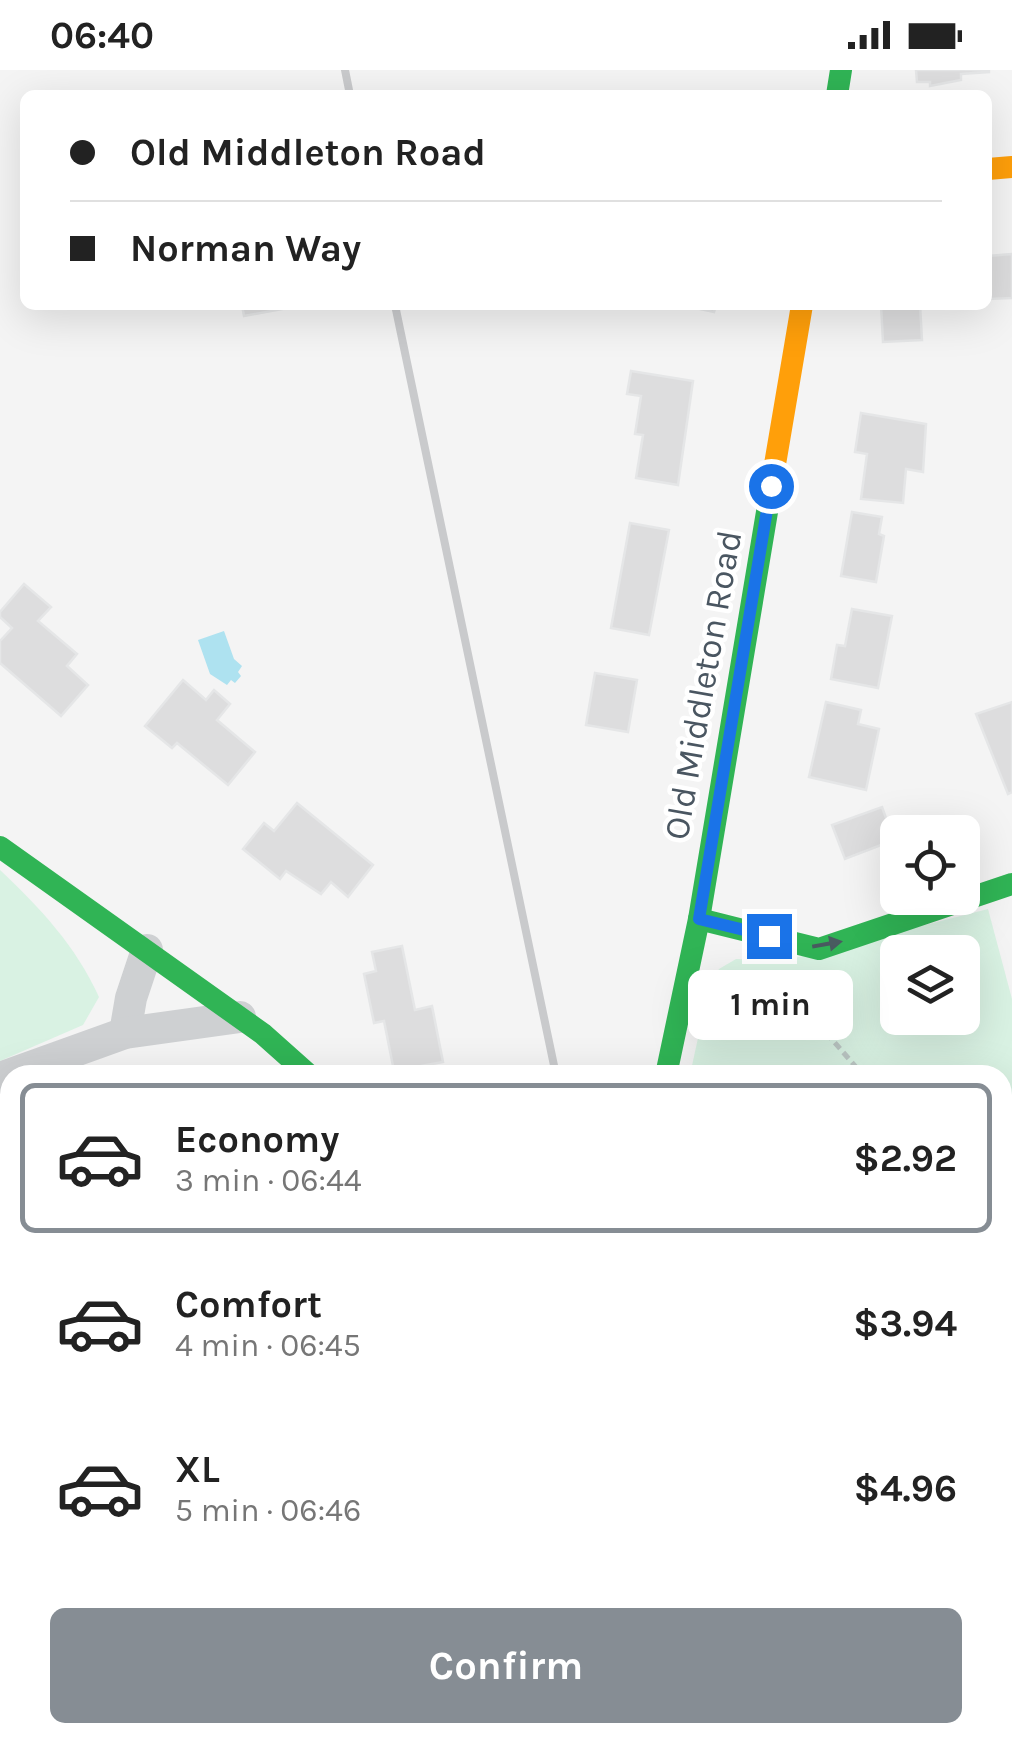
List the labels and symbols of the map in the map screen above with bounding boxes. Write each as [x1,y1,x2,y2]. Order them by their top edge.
route start [749,464,794,509]
street label: Old Middleton Road [656,527,750,843]
route end [747,914,792,959]
one-way arrow [812,936,843,951]
callout: 1 min [686,971,852,1041]

